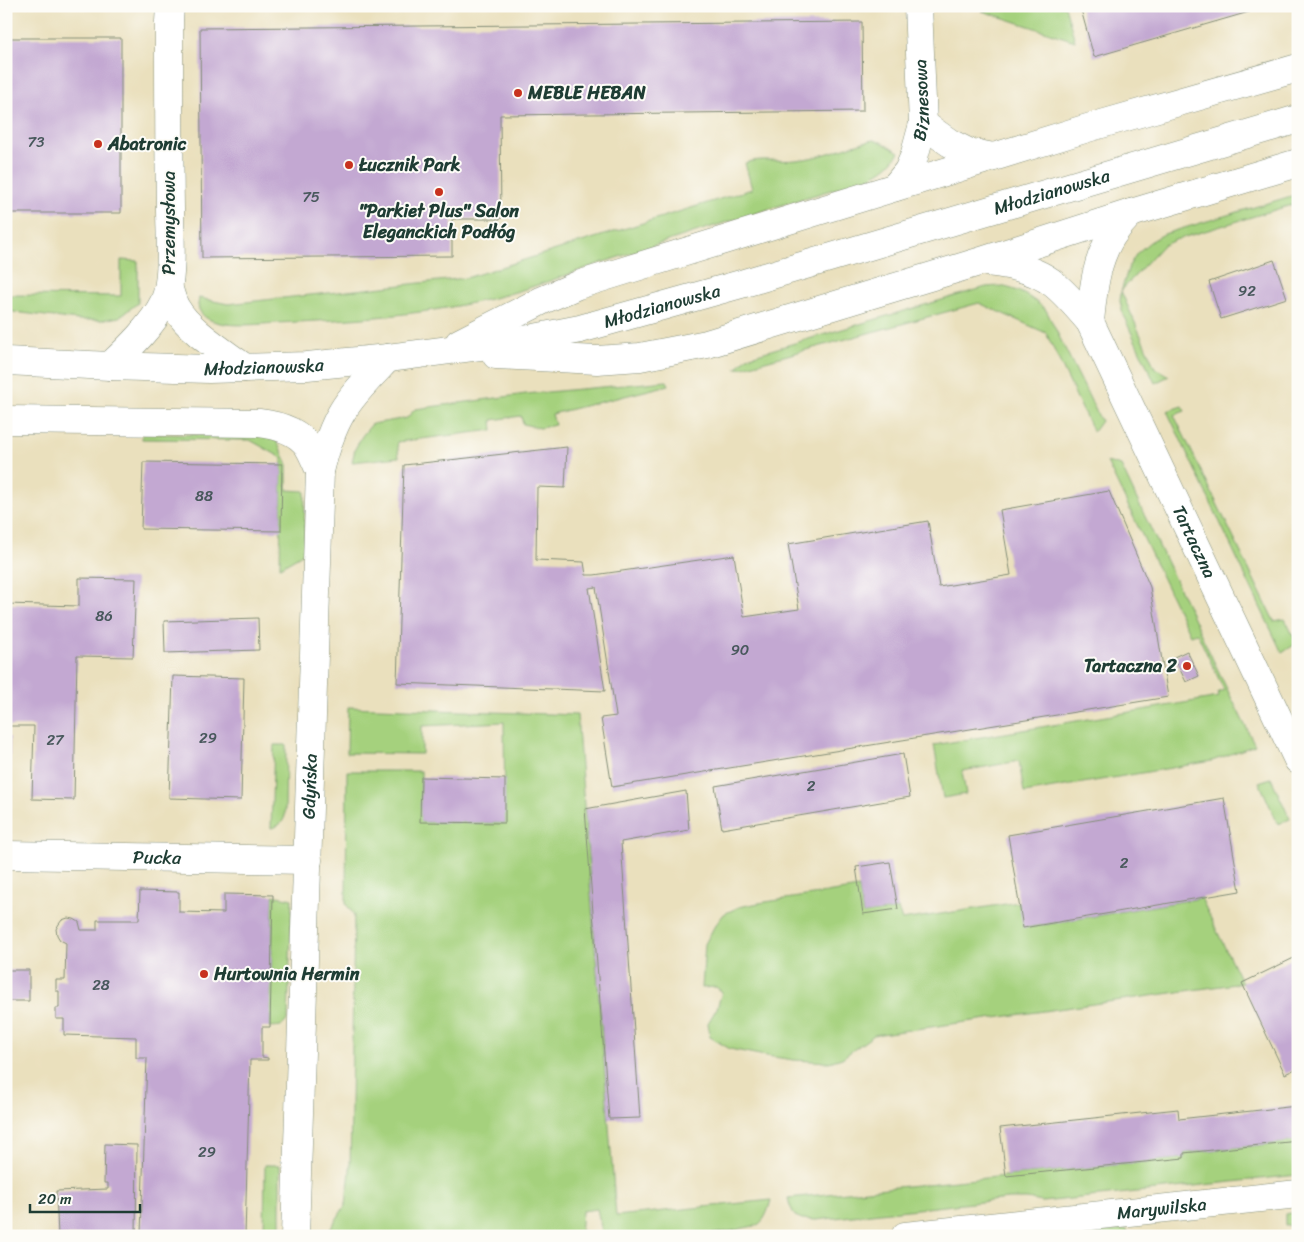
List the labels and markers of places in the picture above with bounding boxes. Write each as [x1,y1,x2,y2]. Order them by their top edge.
place label: MEBLE HEBAN [527,77,646,109]
marker: MEBLE HEBAN [512,87,524,99]
place label: Abatronic [107,128,187,160]
marker: Abatronic [92,138,104,150]
place label: Łucznik Park [359,149,461,181]
marker: Łucznik Park [343,159,355,171]
marker: "Parkiet Plus" Salon Eleganckich Podłóg [433,186,445,198]
place label: "Parkiet Plus" Salon Eleganckich Podłóg [359,195,519,248]
place label: Tartaczna 2 [1084,650,1178,682]
marker: Tartaczna 2 [1181,660,1193,672]
place label: Hurtownia Hermin [213,958,360,990]
marker: Hurtownia Hermin [198,968,210,980]

